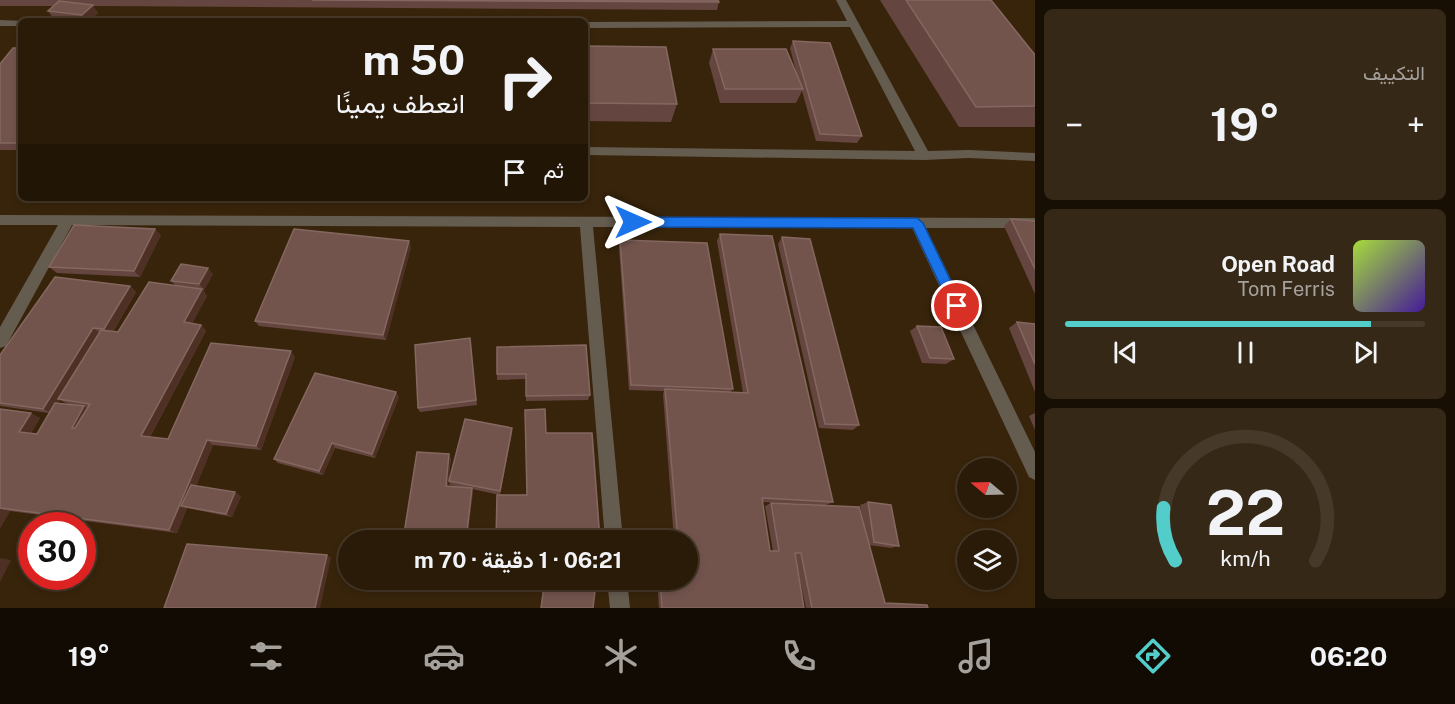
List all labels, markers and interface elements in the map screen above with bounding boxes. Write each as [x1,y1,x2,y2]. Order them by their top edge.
text: 50 m [362,35,465,84]
icon: right [486,42,564,120]
text: التكييف [1363,61,1425,85]
text: انعطف يمينًا [336,87,465,119]
text: 19° [1210,98,1280,151]
text: − [1065,106,1083,144]
text: + [1407,106,1425,144]
icon: arrive [498,156,531,189]
text: ثم [543,157,564,183]
position arrow [601,190,665,254]
text: Open Road [1221,251,1335,277]
text: Tom Ferris [1237,277,1335,301]
pin [931,280,982,331]
icon: arrive [940,289,973,322]
icon: previous [1109,336,1142,369]
icon: pause [1229,336,1262,369]
icon: next [1349,336,1382,369]
north arrow [957,458,1017,518]
map controls [957,458,1017,590]
text: 22 [1205,476,1285,549]
speed limit sign: 30 [18,512,96,590]
button: layers [957,530,1017,590]
text: km/h [1220,546,1270,571]
text: 06:21 · 1 دقيقة · 70 m [414,547,622,573]
icon: filters [245,635,287,677]
icon: car [423,635,465,677]
icon: climate [600,635,642,677]
icon: phone [778,635,820,677]
icon: music [955,635,997,677]
icon: directions [1132,635,1174,677]
text: 19° [68,640,110,672]
text: 06:20 [1310,640,1387,672]

